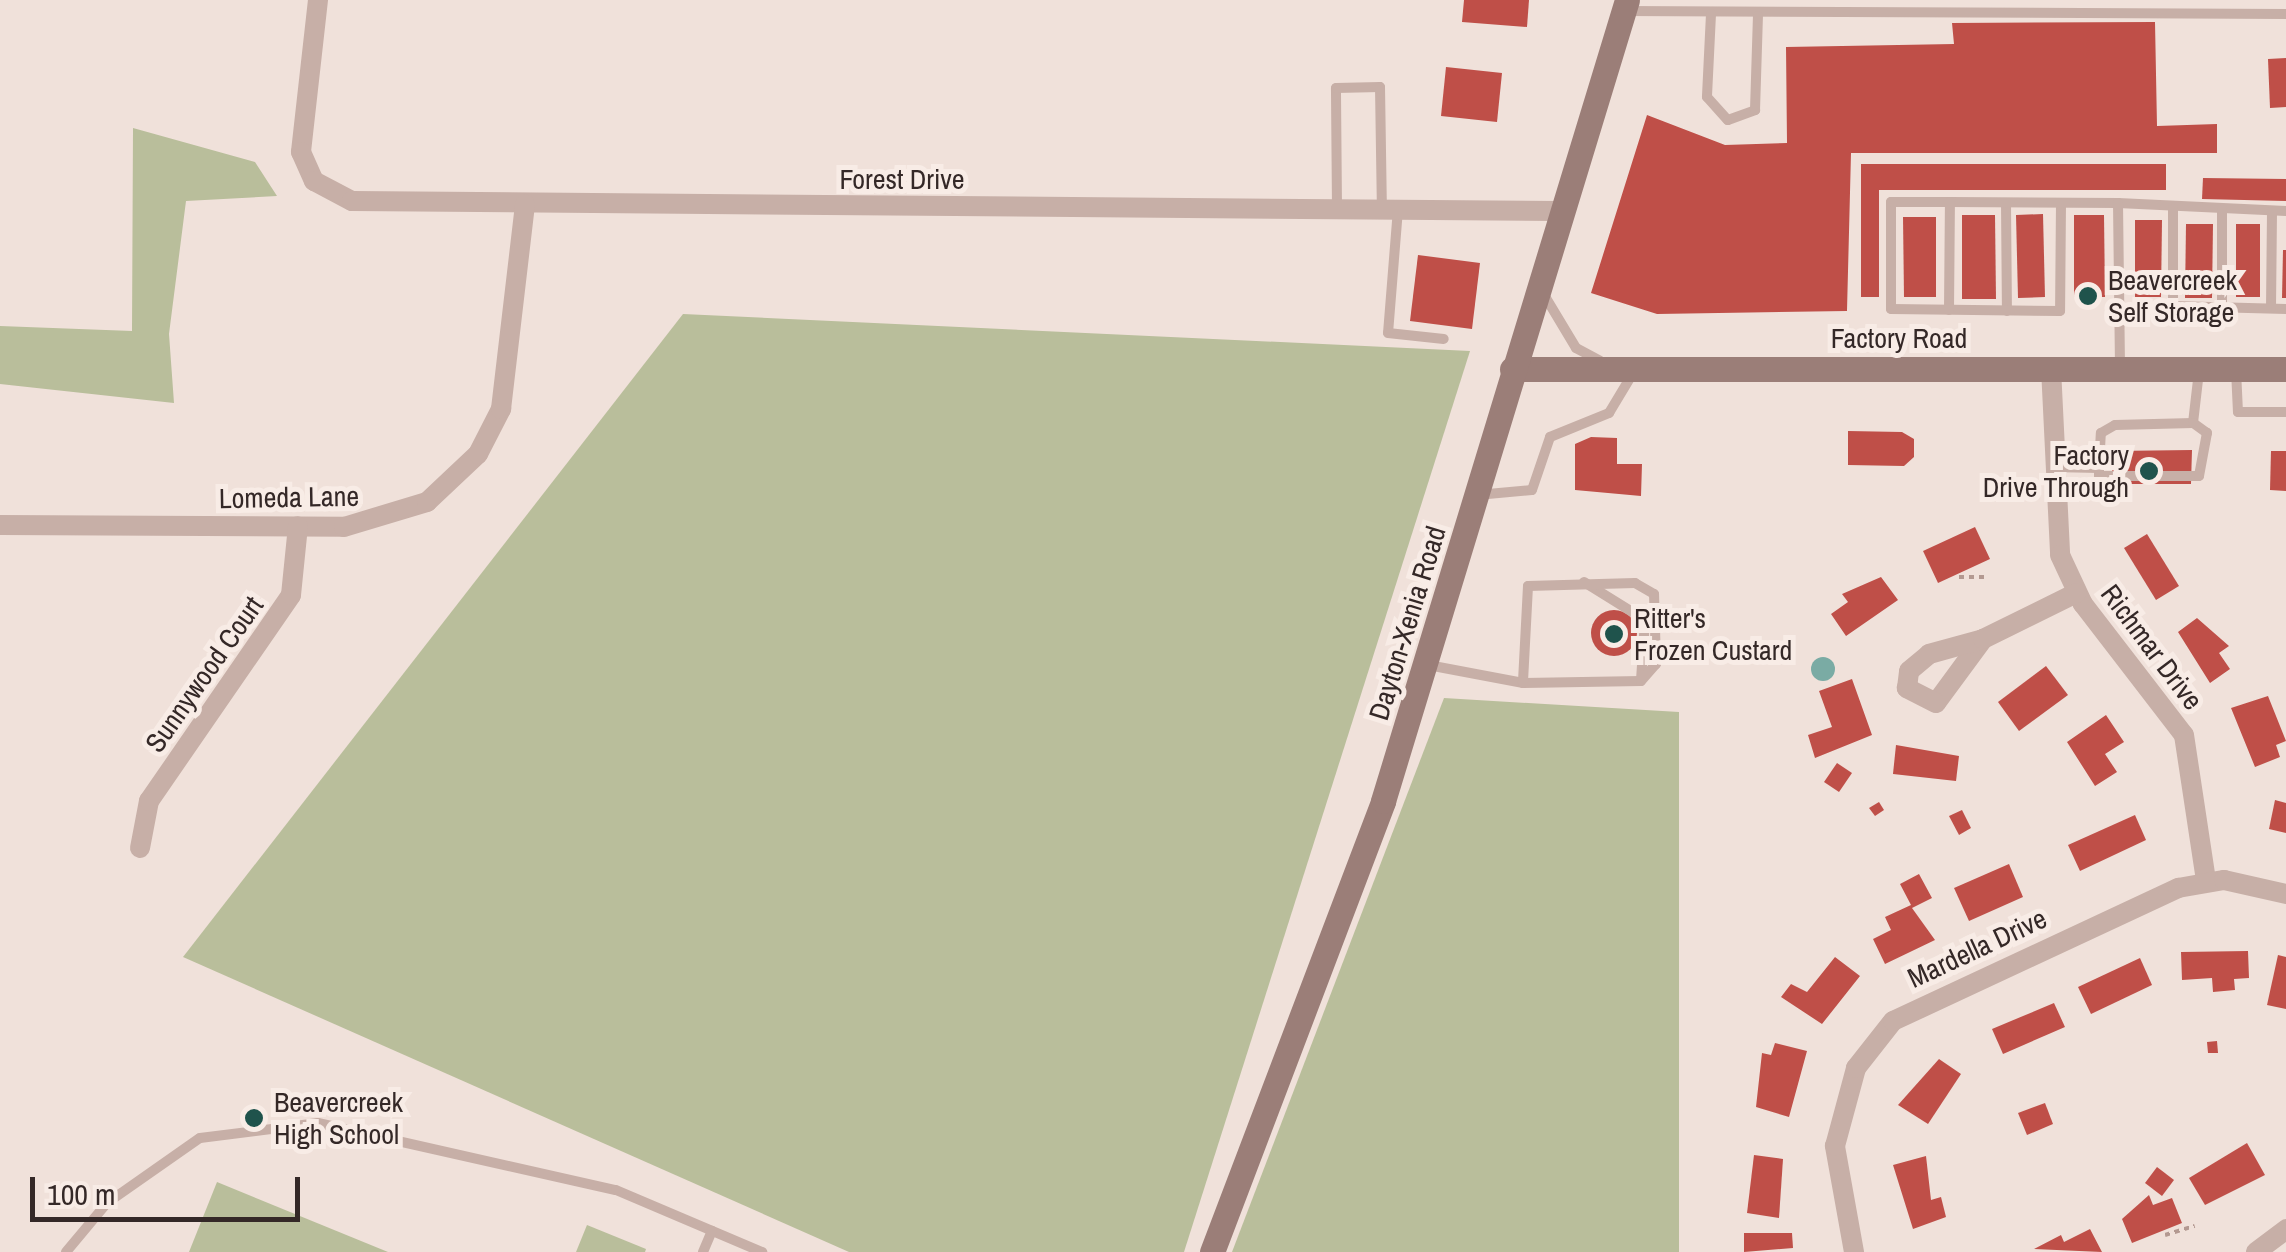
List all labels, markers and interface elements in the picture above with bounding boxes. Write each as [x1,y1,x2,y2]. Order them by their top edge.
street label: Forest Drive [839,162,965,196]
place label: Beavercreek Self Storage [2108,263,2237,329]
marker: Beavercreek Self Storage [2077,285,2099,307]
street label: Factory Road [1831,321,1967,355]
place label: Factory Drive Through [1982,438,2129,504]
marker: Factory Drive Through [2138,460,2160,482]
street label: Lomeda Lane [219,479,359,515]
street label: Dayton-Xenia Road [1362,522,1452,724]
street label: Richmar Drive [2094,578,2210,716]
street label: Sunnywood Court [138,590,270,758]
place label: Ritter's Frozen Custard [1634,601,1792,667]
marker: Ritter's Frozen Custard [1603,623,1625,645]
street label: Mardella Drive [1902,901,2052,995]
place label: Beavercreek High School [274,1085,403,1151]
marker: Beavercreek High School [243,1107,265,1129]
scale bar [35,1157,305,1219]
text: 100 m [47,1174,115,1214]

